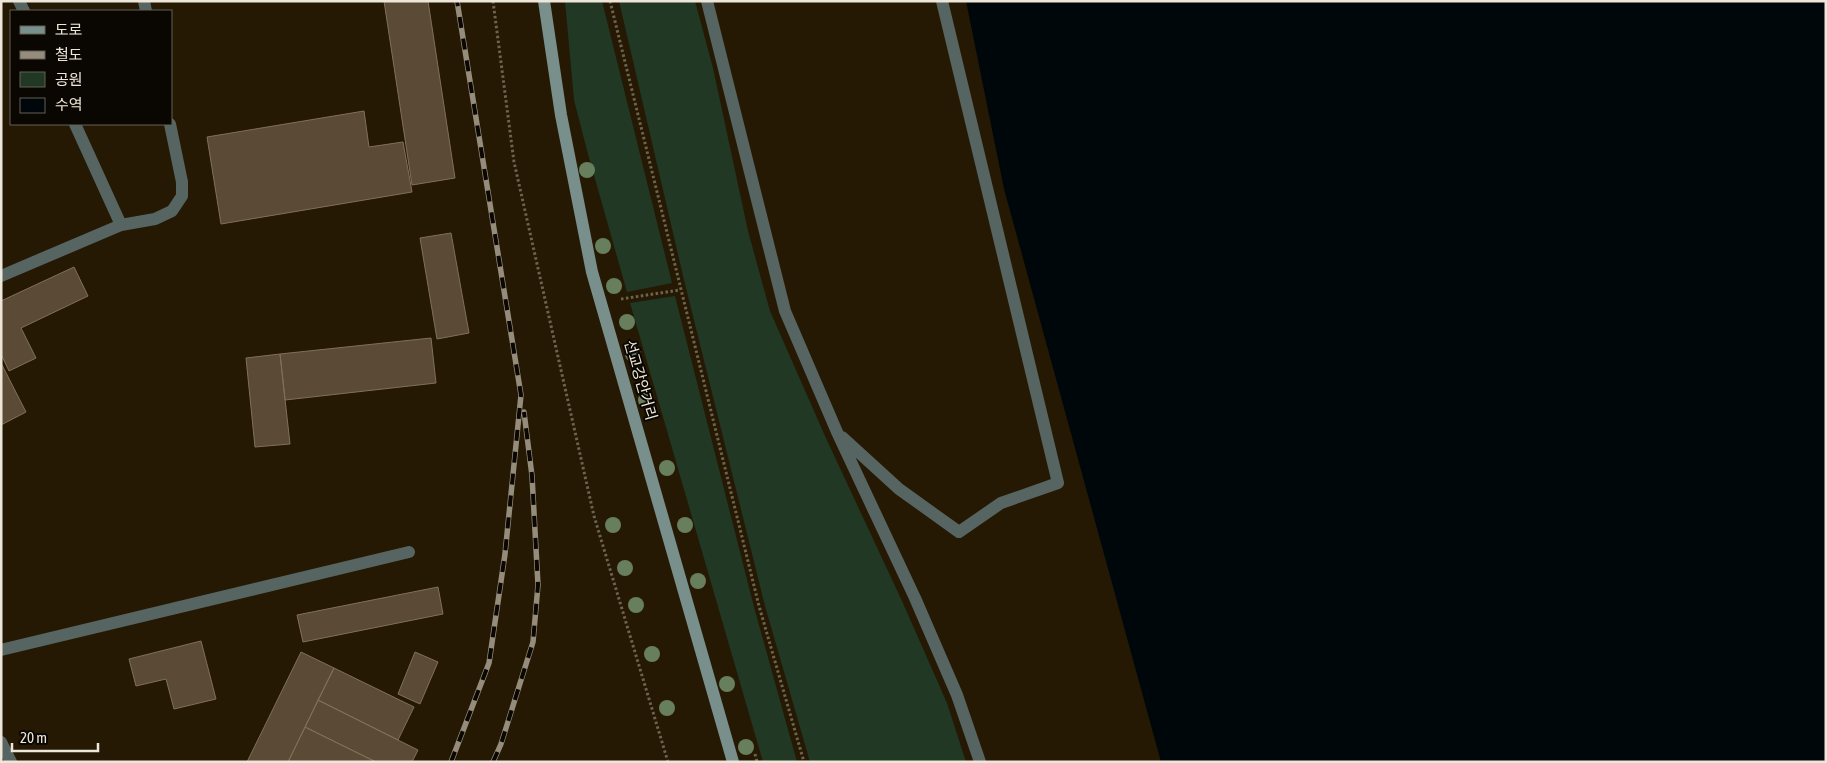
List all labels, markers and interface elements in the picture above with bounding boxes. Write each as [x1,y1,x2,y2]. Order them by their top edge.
legend [10,10,172,125]
text: 도로 [55,21,83,38]
text: 철도 [55,46,83,63]
text: 공원 [55,71,83,88]
text: 수역 [55,96,83,113]
street label: 선교강안거리 [621,338,661,422]
scale bar [12,720,99,752]
text: 20 m [20,729,47,746]

